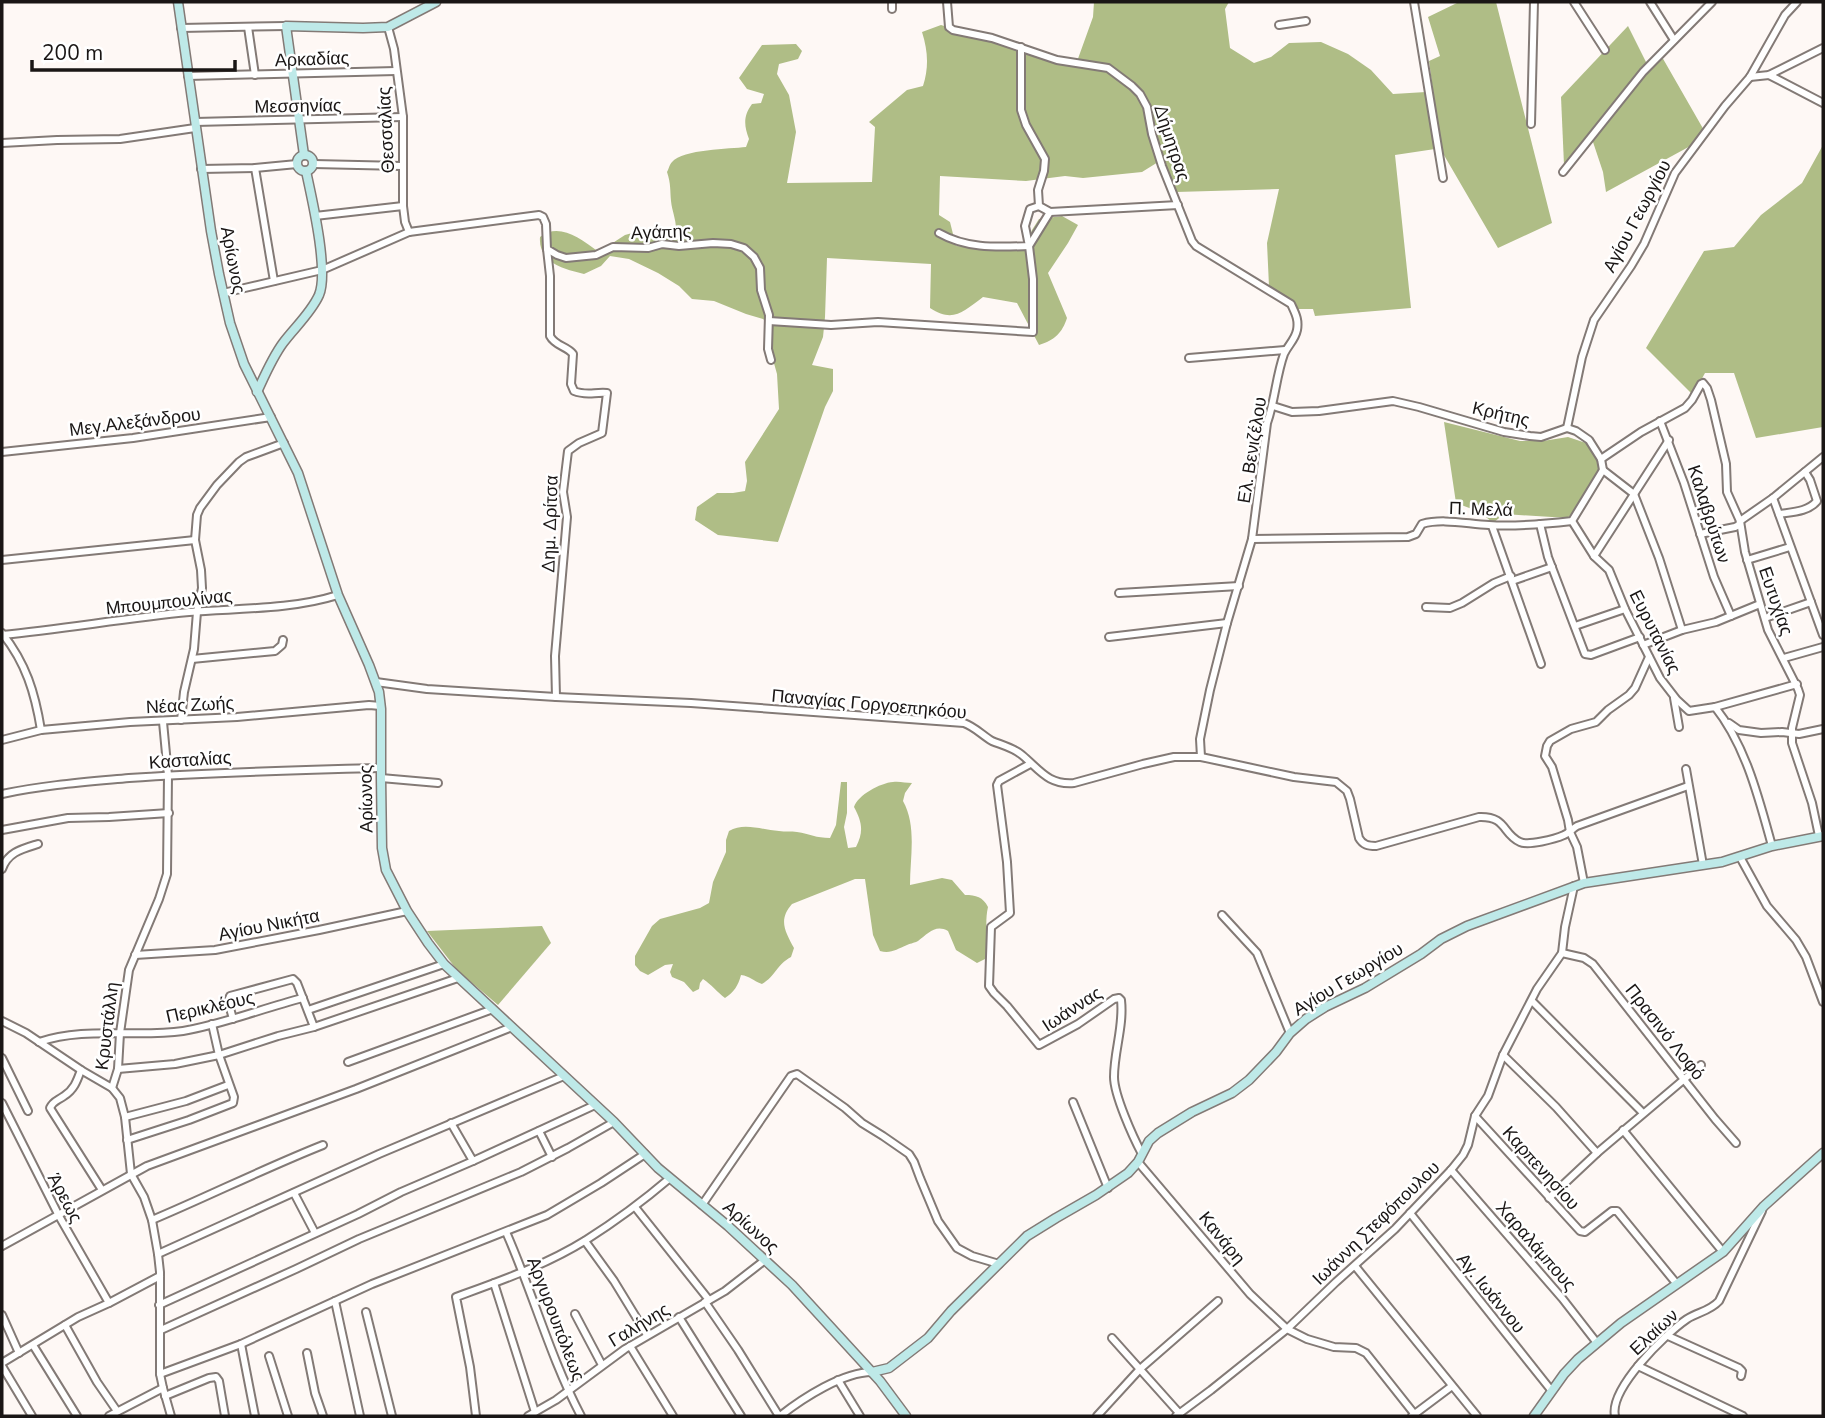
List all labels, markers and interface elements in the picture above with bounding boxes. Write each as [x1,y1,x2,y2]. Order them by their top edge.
scale bar [32,28,234,72]
text: 200 m [42,39,103,67]
street label: Αρκαδίας [274,46,350,72]
street label: Θεσσαλίας [372,86,400,174]
street label: Μεσσηνίας [254,93,342,119]
street label: Δήμητρας [1148,101,1196,185]
street label: Αγίου Γεωργίου [1597,156,1677,276]
street label: Αγάπης [630,219,692,245]
street label: Αρίωνος [215,224,251,296]
street label: Ελ. Βενιζέλου [1232,395,1272,505]
street label: Κρήτης [1470,396,1532,432]
street label: Μεγ.Αλεξάνδρου [68,402,202,442]
street label: Καλαβρύτων [1682,462,1736,566]
street label: Δημ. Δρίτσα [536,475,564,573]
street label: Π. Μελά [1449,496,1513,522]
street label: Ευτυχίας [1753,563,1799,639]
street label: Μπουμπουλίνας [105,583,234,621]
street label: Ευρυτανίας [1624,586,1687,678]
street label: Παναγίας Γοργοεπηκόου [770,684,968,724]
street label: Νέας Ζωής [145,691,235,719]
street label: Κασταλίας [148,745,232,775]
street label: Αρίωνος [353,764,379,833]
street label: Αγίου Νικήτα [216,903,322,947]
street label: Αγίου Γεωργίου [1289,937,1407,1021]
street label: Πρασινό Λοφό [1620,979,1710,1085]
street label: Κρυστάλλη [90,981,124,1071]
street label: Ιωάννας [1038,981,1107,1037]
street label: Περικλέους [164,985,257,1029]
street label: Καρπενησίου [1497,1121,1585,1215]
street label: Ιωάννη Στεφόπουλου [1307,1156,1445,1290]
street label: Άρεως [42,1169,88,1227]
street label: Αρίωνος [718,1195,785,1259]
street label: Χαραλάμπους [1490,1196,1582,1296]
street label: Κανάρη [1193,1206,1251,1270]
street label: Αγ. Ιωάννου [1451,1248,1531,1338]
street label: Αργυρουπόλεως [521,1253,591,1385]
street label: Γαλήνης [604,1297,674,1353]
street label: Ελαίων [1625,1303,1683,1361]

